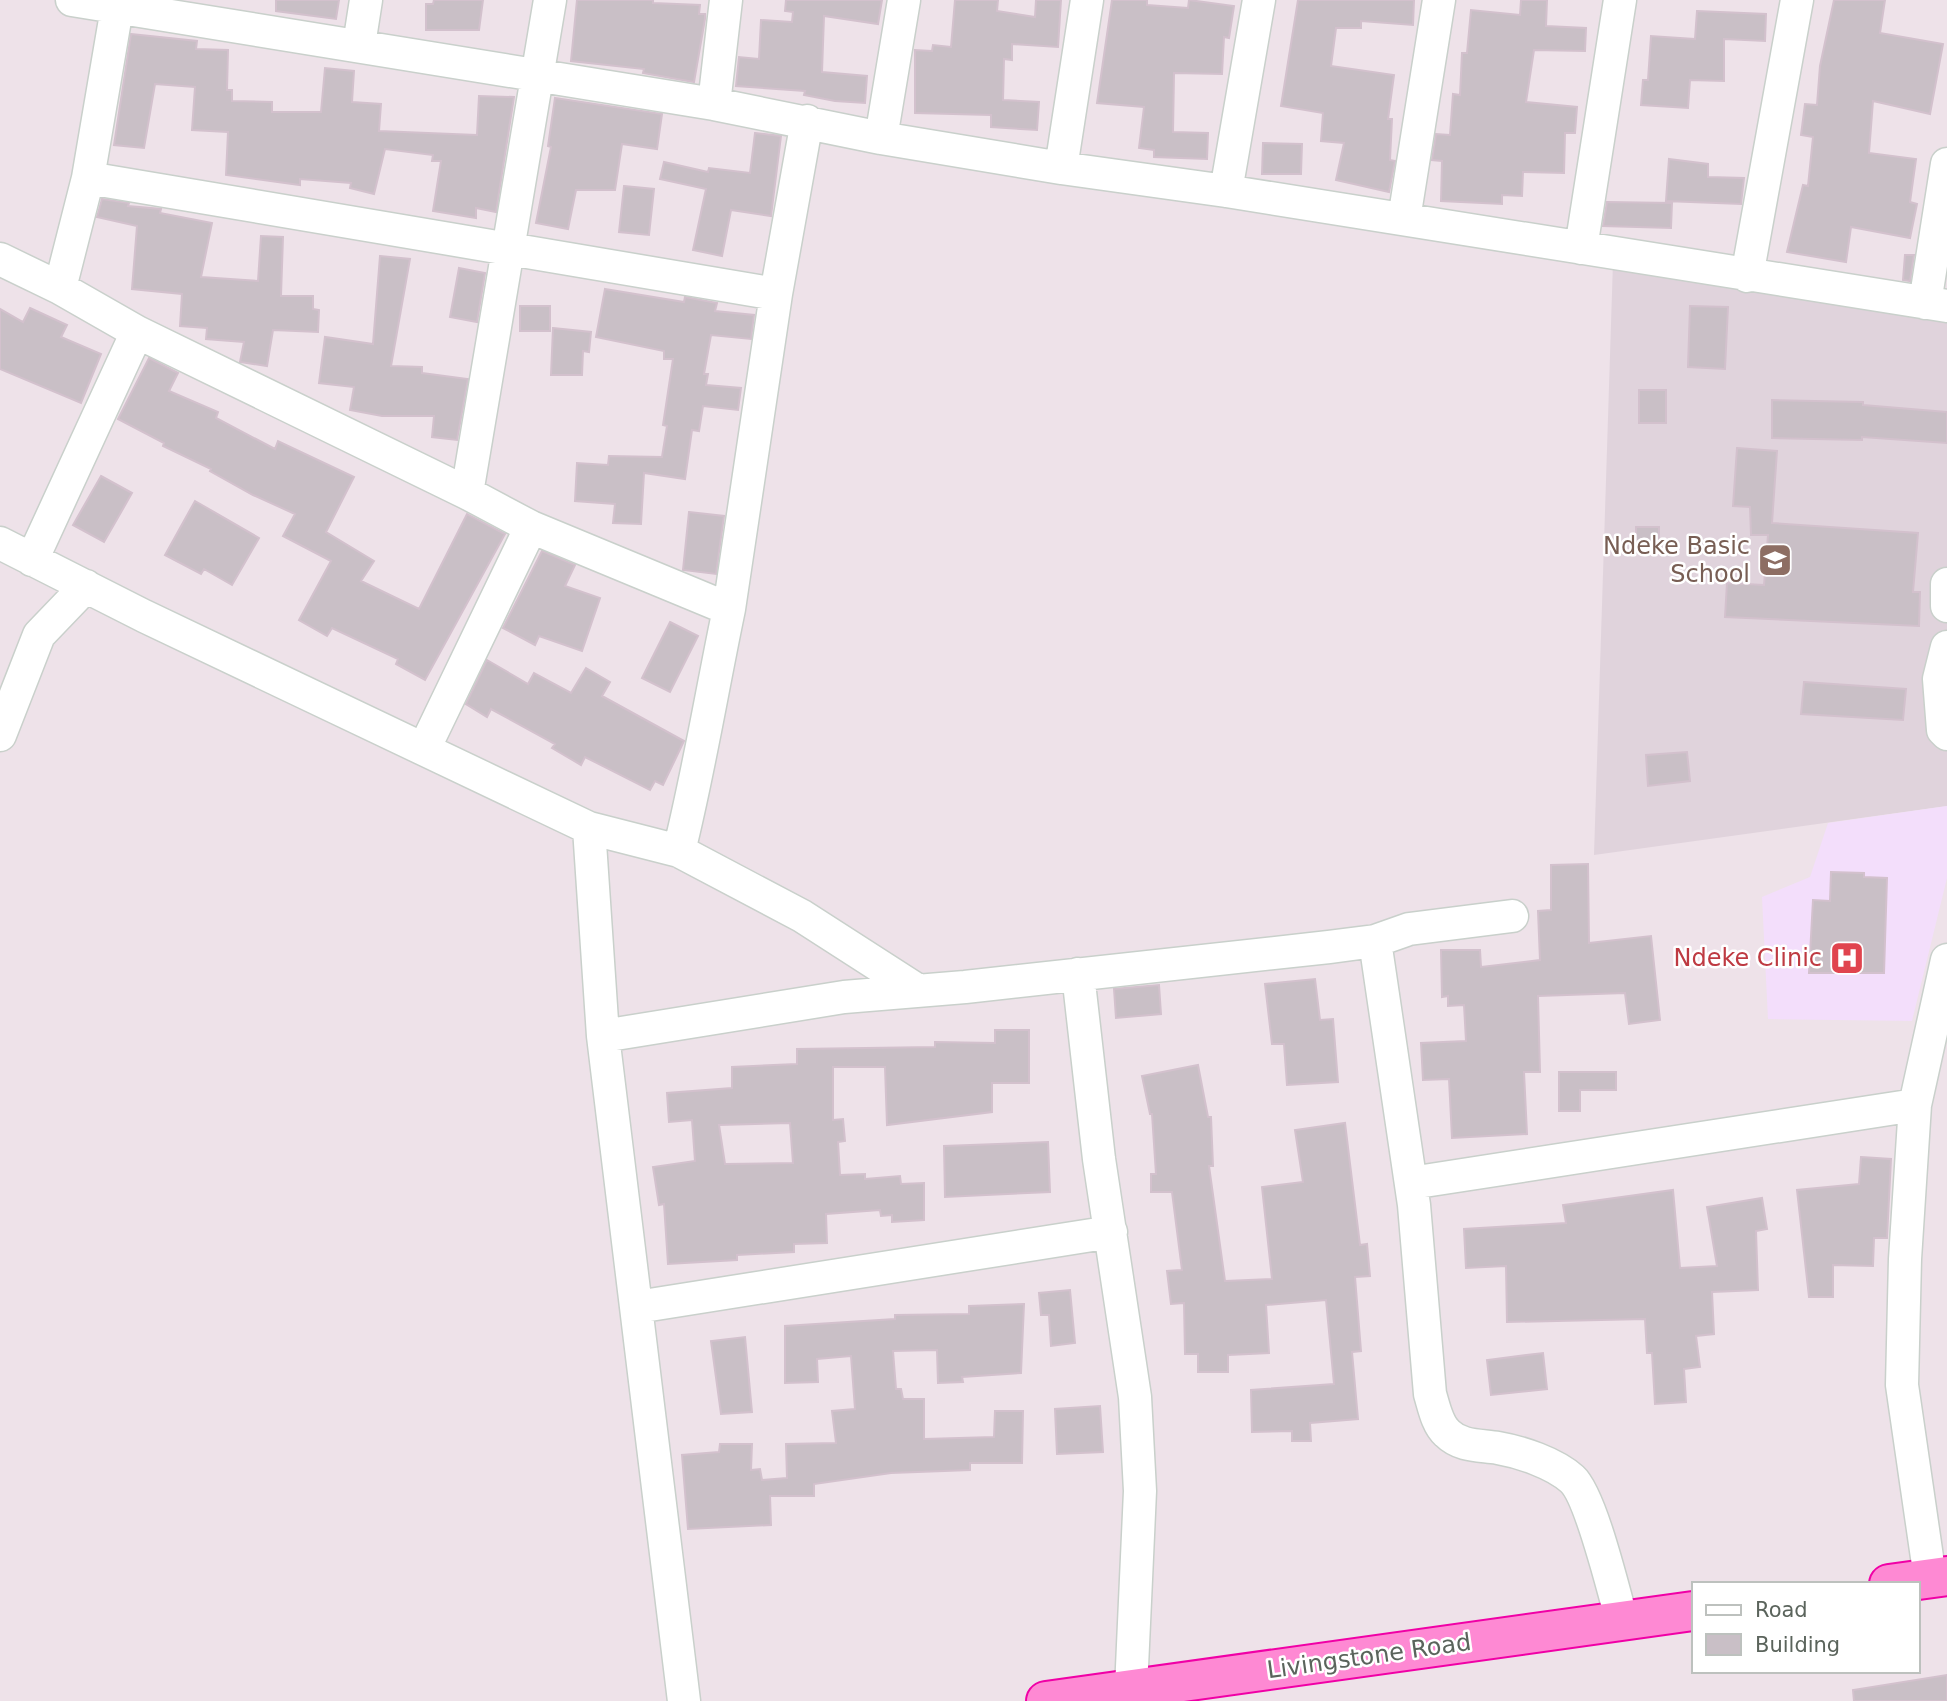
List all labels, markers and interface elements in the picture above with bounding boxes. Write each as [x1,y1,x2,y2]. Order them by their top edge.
place label: Ndeke Basic School [1603,532,1750,588]
school or university icon: Ndeke Basic School [1756,541,1794,579]
hospital icon: Ndeke Clinic [1828,939,1866,977]
place label: Ndeke Clinic [1673,944,1822,972]
legend [1692,1582,1919,1673]
text: Road [1755,1598,1808,1622]
street label: Livingstone Road [1265,1628,1473,1684]
text: Building [1755,1633,1840,1657]

